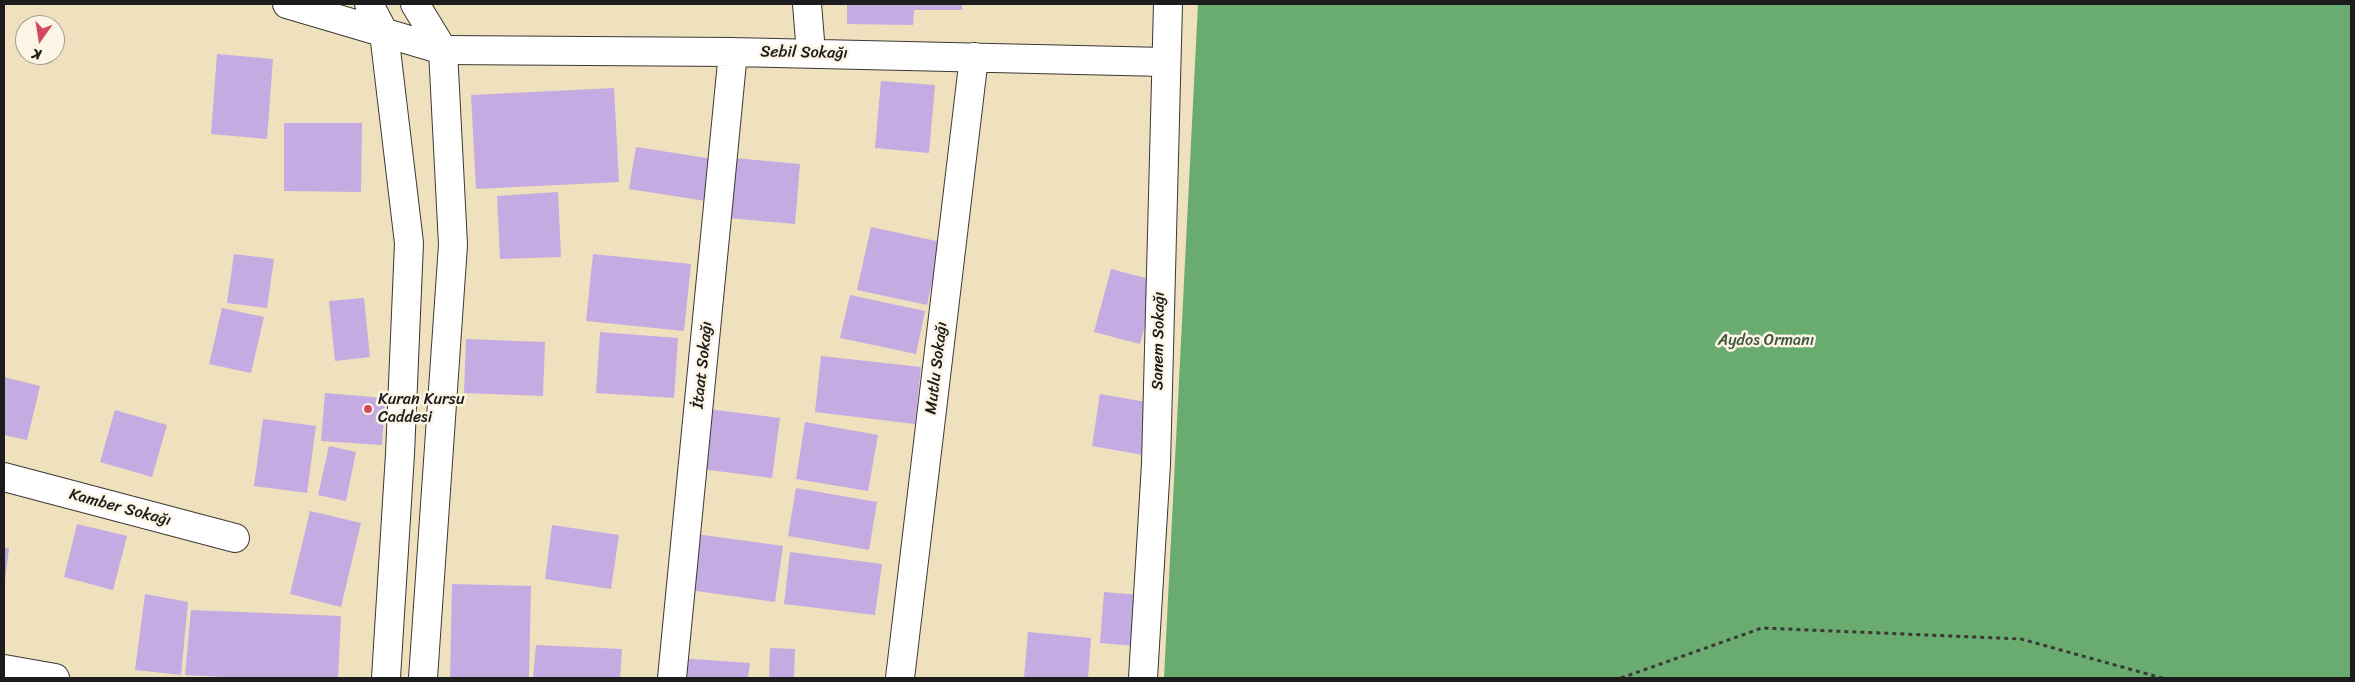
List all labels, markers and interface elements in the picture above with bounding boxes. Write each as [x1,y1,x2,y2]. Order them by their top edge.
north arrow [15,15,65,65]
text: K [30,41,44,67]
street label: Sebil Sokağı [760,43,848,63]
street label: Sanem Sokağı [1149,292,1169,390]
street label: İtaat Sokağı [689,320,717,410]
street label: Mutlu Sokağı [922,321,952,415]
park label: Aydos Ormanı [1718,331,1814,351]
place label: Kuran Kursu Caddesi [378,390,464,428]
marker: Kuran Kursu Caddesi [362,403,374,415]
street label: Kamber Sokağı [67,485,173,531]

